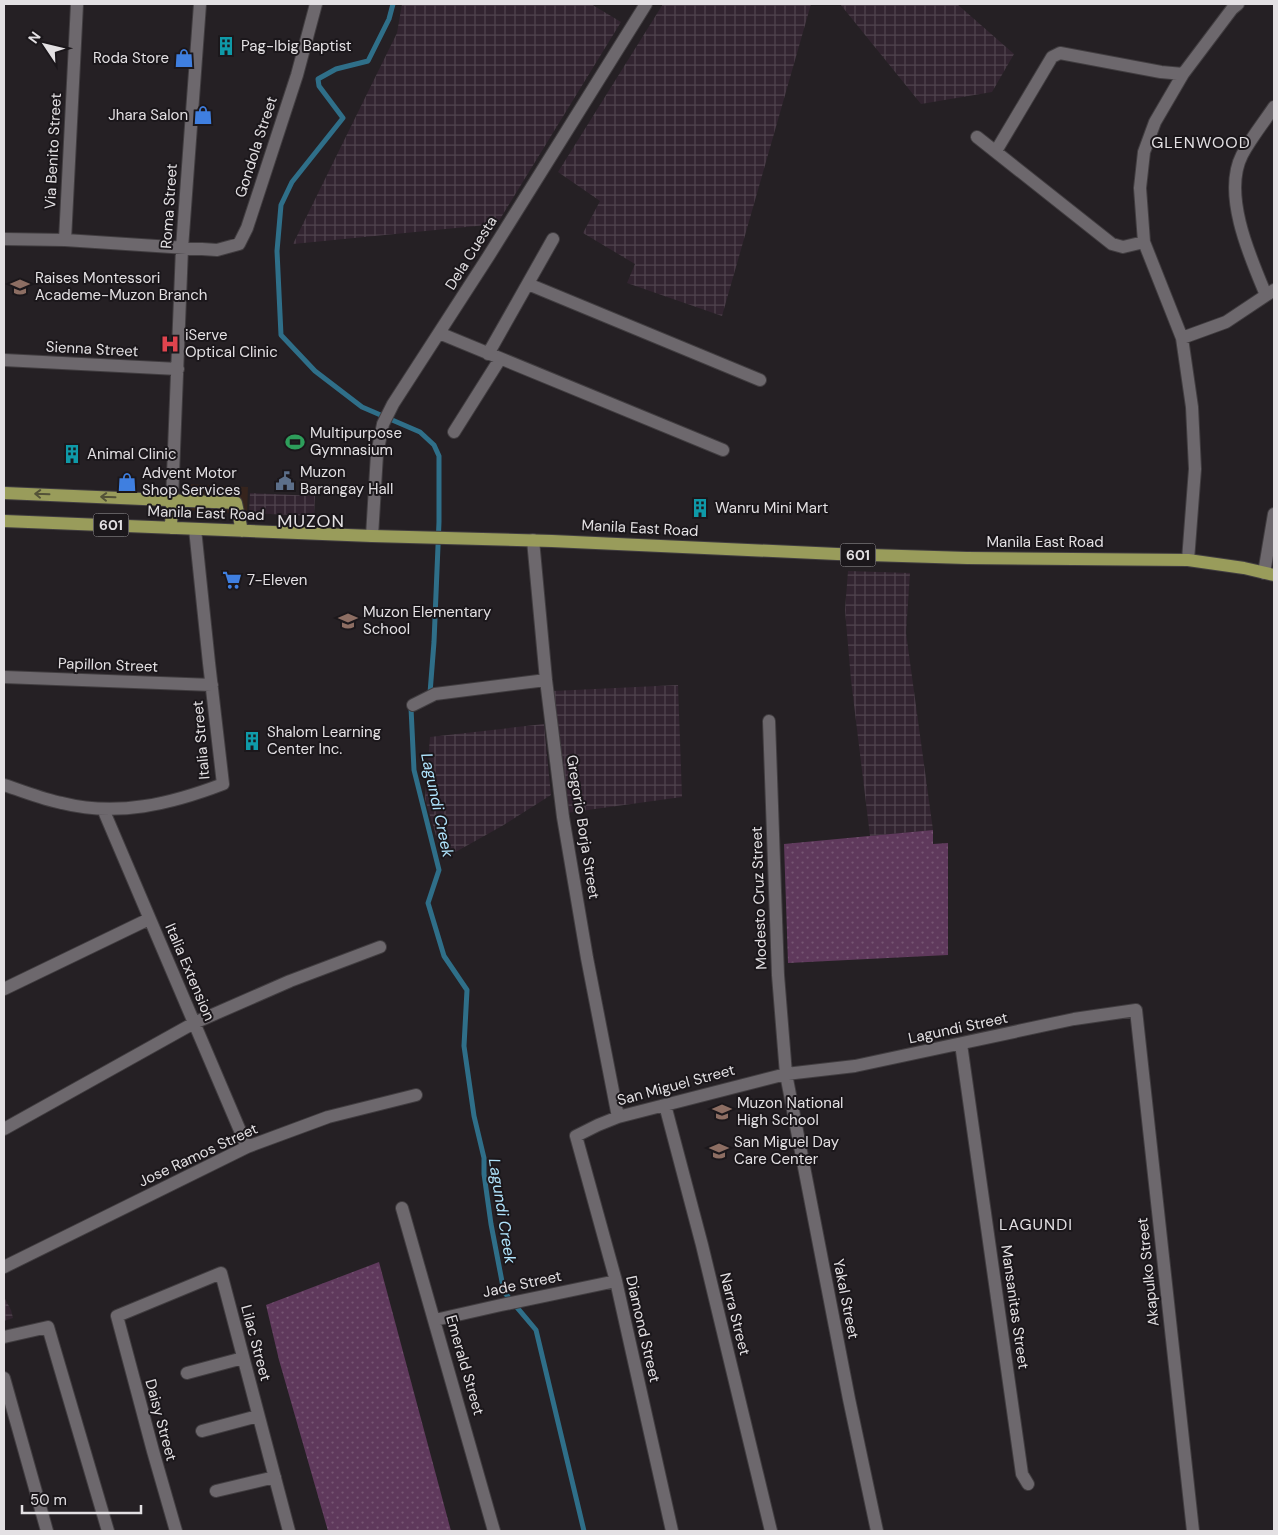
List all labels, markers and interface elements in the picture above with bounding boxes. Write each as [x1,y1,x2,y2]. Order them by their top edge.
north arrow [20,20,70,70]
text: N [24,28,45,47]
building icon: Pag-Ibig Baptist [215,35,237,57]
place label: Pag-Ibig Baptist [241,36,352,56]
shop icon: Roda Store [173,47,195,69]
place label: Roda Store [93,48,169,68]
street label: Via Benito Street [40,92,66,210]
street label: Gondola Street [230,94,282,200]
shop icon: Jhara Salon [192,104,214,126]
place label: Jhara Salon [108,105,188,125]
district label: GLENWOOD [1151,132,1251,153]
street label: Roma Street [156,163,182,249]
street label: Dela Cuesta [440,212,502,294]
place label: Raises Montessori Academe-Muzon Branch [35,268,207,305]
school or university icon: Raises Montessori Academe-Muzon Branch [9,276,31,298]
place label: iServe Optical Clinic [185,325,278,362]
hospital icon: iServe Optical Clinic [159,333,181,355]
street label: Sienna Street [45,337,139,361]
place label: Multipurpose Gymnasium [310,423,402,460]
sports icon: Multipurpose Gymnasium [284,431,306,453]
building icon: Animal Clinic [61,443,83,465]
place label: Animal Clinic [87,444,177,464]
place label: Muzon Barangay Hall [300,462,393,499]
place label: Advent Motor Shop Services [142,463,241,500]
public building icon: Muzon Barangay Hall [274,470,296,492]
shop icon: Advent Motor Shop Services [116,471,138,493]
one-way arrow [34,490,50,499]
one-way arrow [101,493,117,502]
building icon: Wanru Mini Mart [689,497,711,519]
place label: Wanru Mini Mart [715,498,828,518]
street label: Manila East Road [147,501,265,525]
district label: MUZON [277,509,345,533]
road number: 601 [94,514,128,536]
street label: Manila East Road [581,515,699,541]
street label: Manila East Road [986,532,1104,552]
road number: 601 [840,544,876,566]
supermarket icon: 7-Eleven [221,569,243,591]
place label: 7-Eleven [247,570,307,590]
place label: Muzon Elementary School [363,602,492,639]
school or university icon: Muzon Elementary School [337,610,359,632]
street label: Papillon Street [58,653,159,677]
street label: Italia Street [188,700,214,780]
place label: Shalom Learning Center Inc. [267,722,381,759]
building icon: Shalom Learning Center Inc. [241,730,263,752]
water label: Lagundi Creek [416,751,459,860]
street label: Gregorio Borja Street [562,753,604,901]
street label: Modesto Cruz Street [746,826,771,970]
street label: Italia Extension [160,920,220,1024]
street label: Lagundi Street [906,1008,1010,1048]
street label: San Miguel Street [615,1060,737,1110]
place label: Muzon National High School [737,1093,843,1130]
school or university icon: Muzon National High School [711,1101,733,1123]
street label: Jose Ramos Street [135,1119,261,1191]
place label: San Miguel Day Care Center [734,1132,840,1169]
school or university icon: San Miguel Day Care Center [708,1140,730,1162]
water label: Lagundi Creek [484,1157,521,1266]
district label: LAGUNDI [999,1214,1073,1235]
street label: Akapulko Street [1132,1216,1164,1327]
street label: Mansanitas Street [996,1244,1034,1371]
street label: Yakal Street [828,1257,864,1341]
street label: Jade Street [481,1266,563,1302]
street label: Narra Street [715,1271,755,1357]
street label: Diamond Street [621,1274,665,1384]
street label: Lilac Street [236,1303,276,1383]
street label: Emerald Street [441,1313,489,1418]
street label: Daisy Street [140,1377,182,1463]
scale bar [22,1482,141,1514]
text: 50 m [30,1490,67,1510]

